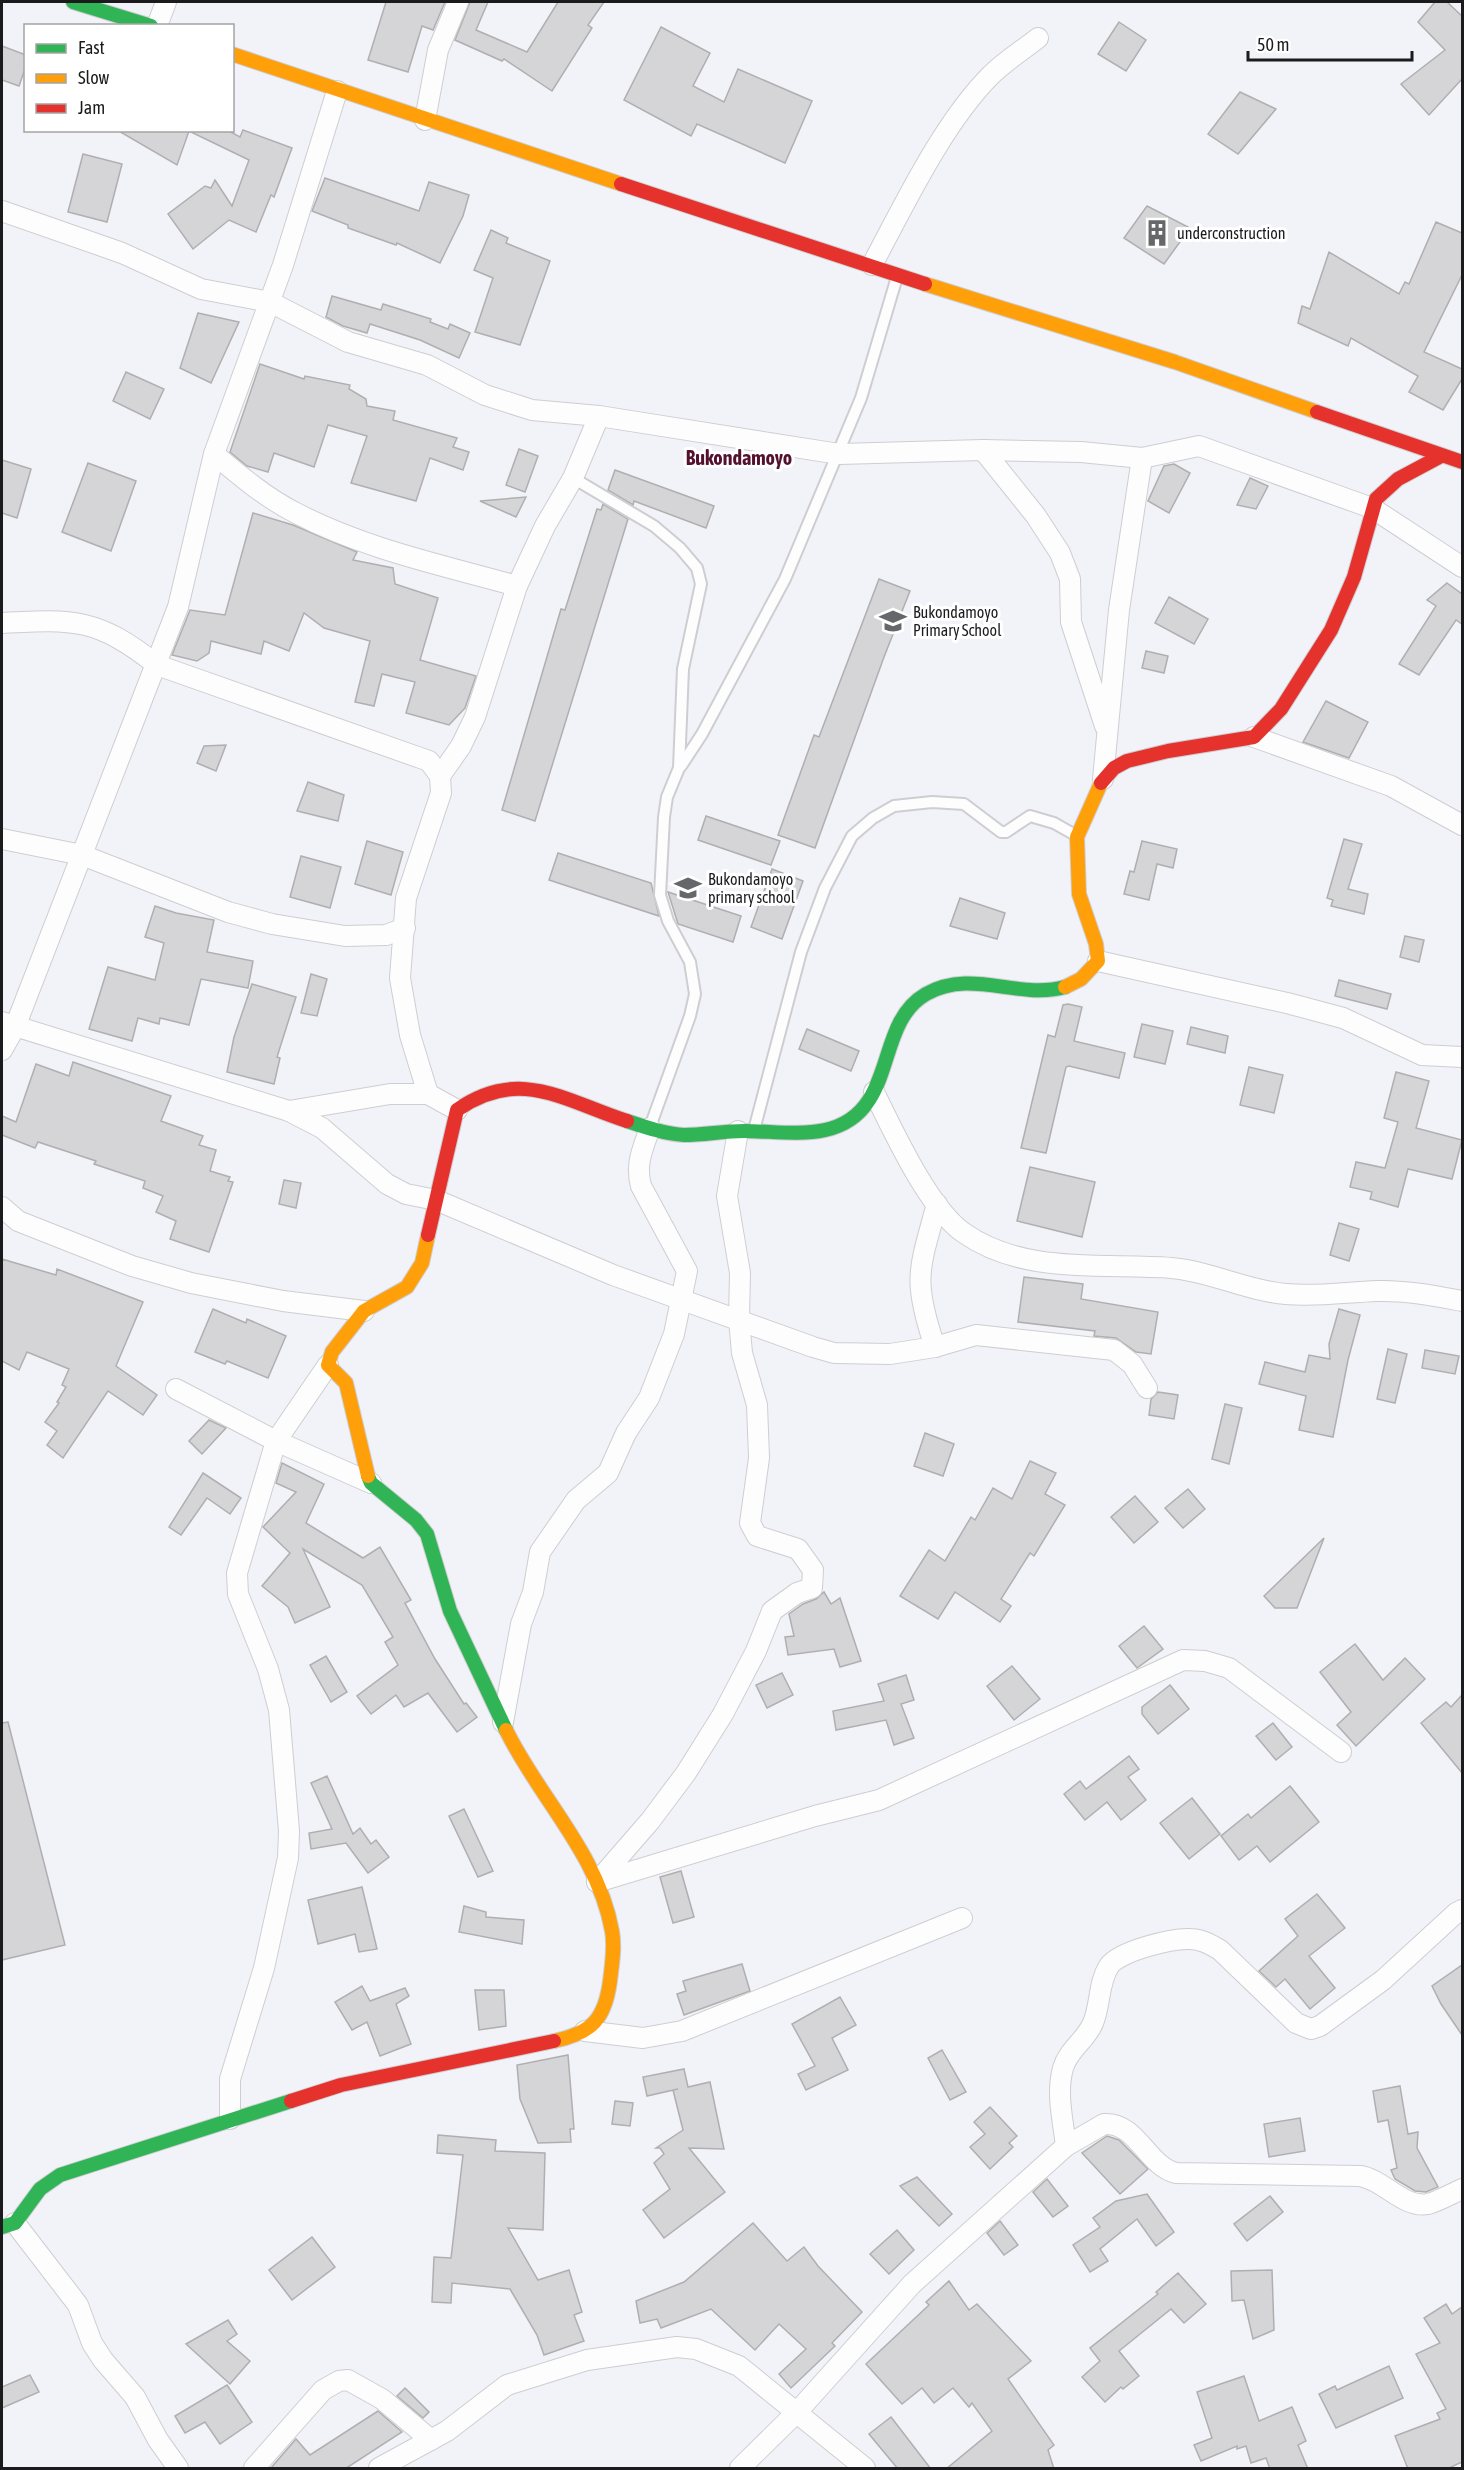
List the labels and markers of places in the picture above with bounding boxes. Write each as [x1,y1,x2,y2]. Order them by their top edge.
building icon: underconstruction [1142,218,1172,248]
place label: underconstruction [1177,224,1285,242]
place label: Bukondamoyo Primary School [913,603,1002,640]
school or university icon: Bukondamoyo Primary School [878,606,908,636]
place label: Bukondamoyo primary school [708,870,796,907]
school or university icon: Bukondamoyo primary school [673,873,703,903]

